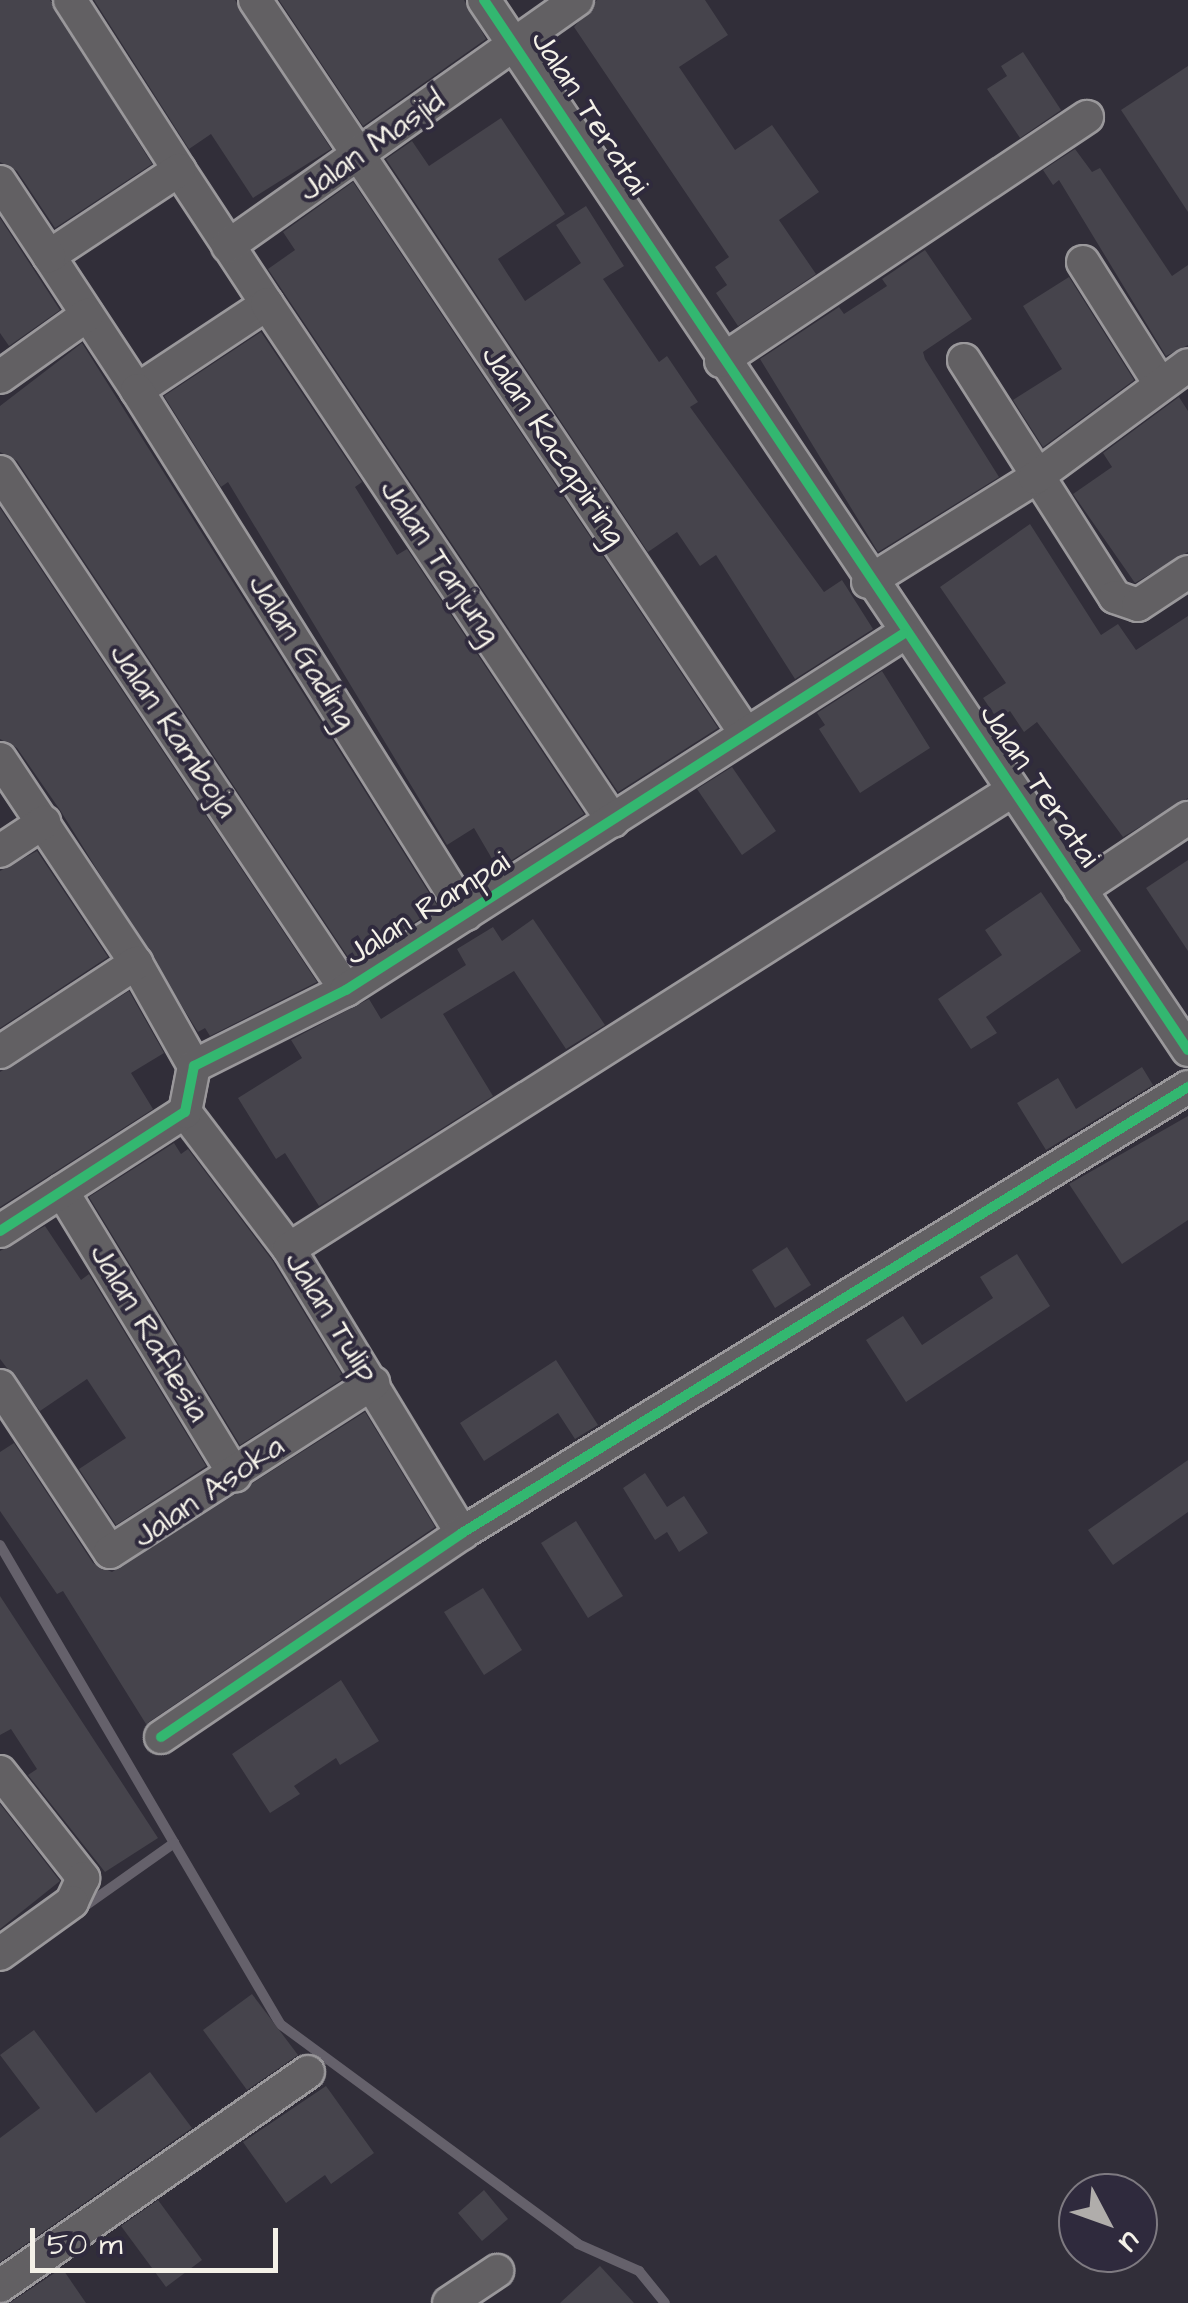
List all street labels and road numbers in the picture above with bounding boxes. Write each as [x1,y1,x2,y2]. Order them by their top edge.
street label: Jalan Teratai [522,23,656,203]
street label: Jalan Masjid [292,82,452,210]
street label: Jalan Kacapiring [472,339,634,553]
street label: Jalan Tanjung [371,473,509,651]
street label: Jalan Gading [239,567,365,737]
street label: Jalan Kamboja [101,637,245,825]
street label: Jalan Teratai [970,697,1108,875]
street label: Jalan Rampai [339,843,517,975]
street label: Jalan Raflesia [81,1237,217,1429]
street label: Jalan Tulip [276,1244,386,1390]
street label: Jalan Asoka [126,1427,292,1557]

